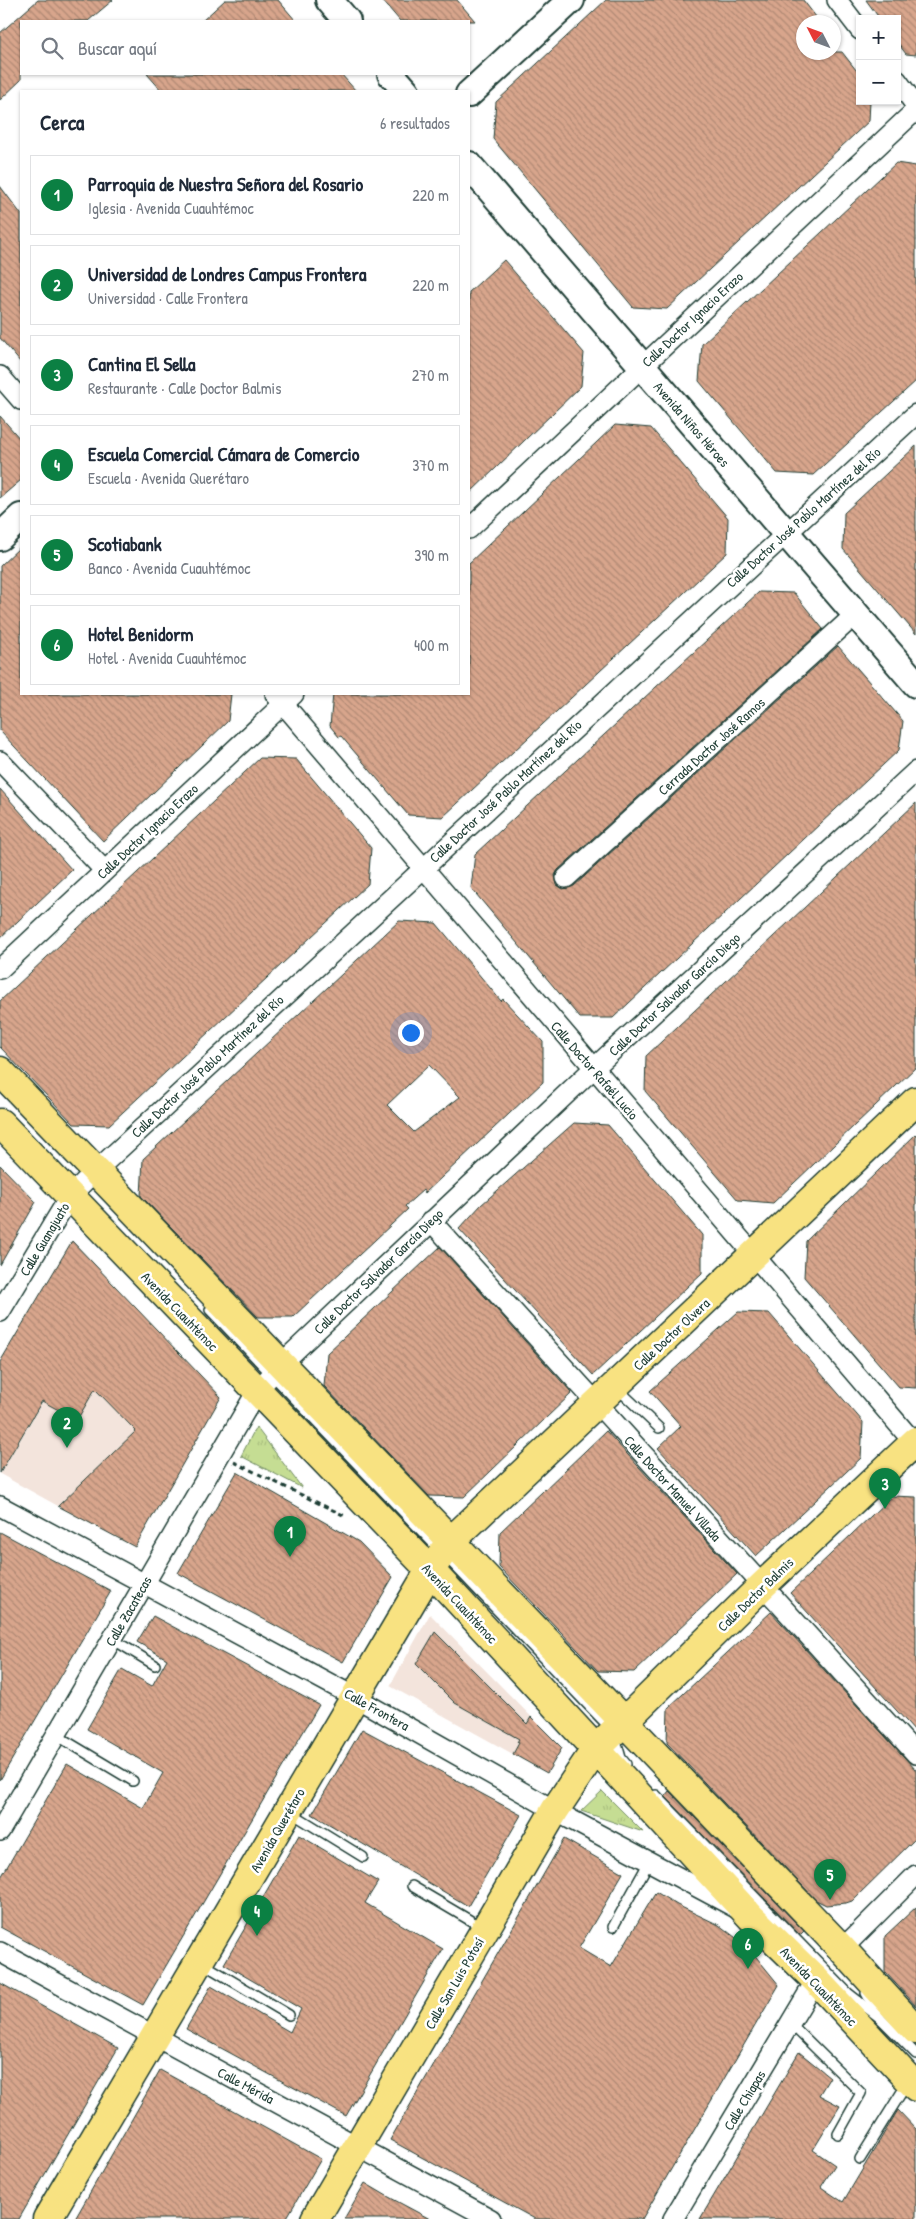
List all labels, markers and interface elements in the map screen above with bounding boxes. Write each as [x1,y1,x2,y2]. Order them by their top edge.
north arrow [796,15,841,60]
map controls [856,15,901,105]
button: + [856,15,901,60]
search box [20,20,470,75]
icon: search [38,34,66,62]
text: Buscar aquí [78,35,157,61]
button: − [856,60,901,105]
text: Cerca [40,108,84,137]
text: 6 resultados [380,112,450,134]
text: Parroquia de Nuestra Señora del Rosario [88,171,363,197]
text: 1 [54,184,60,206]
text: 220 m [412,184,449,206]
text: Iglesia · Avenida Cuauhtémoc [88,197,254,219]
text: Universidad de Londres Campus Frontera [88,261,366,287]
street label: Calle Doctor Ignacio Erazo [637,267,748,372]
text: 2 [53,274,61,296]
text: 220 m [412,274,449,296]
text: Universidad · Calle Frontera [88,287,248,309]
text: Cantina El Sella [88,351,195,377]
text: 3 [53,364,61,386]
text: 270 m [412,364,449,386]
text: Restaurante · Calle Doctor Balmis [88,377,281,399]
street label: Avenida Niños Héroes [650,377,734,471]
text: Escuela Comercial Cámara de Comercio [88,441,359,467]
street label: Calle Doctor José Pablo Martínez del Río [722,442,885,592]
text: 4 [54,454,60,476]
text: 370 m [412,454,449,476]
text: Escuela · Avenida Querétaro [88,467,249,489]
text: Scotiabank [88,531,162,557]
text: 5 [54,544,60,566]
text: 390 m [414,544,449,566]
text: Banco · Avenida Cuauhtémoc [88,557,250,579]
text: Hotel Benidorm [88,621,193,647]
text: 6 [54,634,60,656]
text: 400 m [414,634,449,656]
text: Hotel · Avenida Cuauhtémoc [88,647,246,669]
street label: Cerrada Doctor José Ramos [653,693,769,799]
street label: Calle Doctor José Pablo Martínez del Río [425,715,586,867]
street label: Calle Doctor Ignacio Erazo [92,779,203,884]
street label: Calle Doctor Salvador García Diego [604,928,745,1061]
street label: Calle Doctor José Pablo Martínez del Río [127,990,288,1142]
street label: Calle Doctor Rafaél Lucio [547,1017,643,1124]
your location [398,1020,424,1046]
street label: Calle Guanajuato [15,1198,74,1280]
street label: Calle Doctor Salvador García Diego [309,1204,448,1339]
street label: Avenida Cuauhtémoc [137,1267,223,1355]
street label: Calle Doctor Olvera [629,1293,714,1374]
pin: 2 [51,1407,83,1448]
street label: Calle Doctor Manuel Villada [620,1431,726,1545]
pin: 3 [869,1468,901,1509]
pin: 1 [274,1516,306,1557]
street label: Calle Doctor Balmis [713,1553,797,1635]
street label: Avenida Cuauhtémoc [418,1559,502,1648]
street label: Calle Zacatecas [100,1572,156,1650]
street label: Calle Frontera [341,1683,413,1735]
street label: Avenida Querétaro [245,1784,309,1876]
pin: 5 [814,1859,846,1900]
pin: 4 [241,1895,273,1936]
pin: 6 [732,1928,764,1969]
street label: Calle San Luis Potosí [420,1933,488,2033]
street label: Avenida Cuauhtémoc [776,1942,862,2030]
street label: Calle Mérida [214,2062,278,2108]
street label: Calle Chiapas [719,2066,770,2134]

